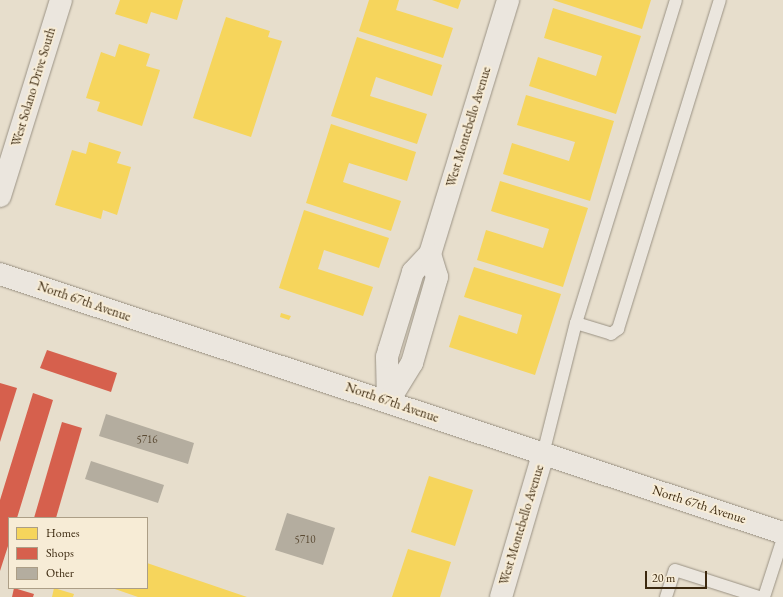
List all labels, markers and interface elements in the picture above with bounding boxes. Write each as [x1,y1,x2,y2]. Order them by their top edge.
street label: West Solano Drive South [8,26,60,148]
street label: West Montebello Avenue [443,65,495,189]
street label: North 67th Avenue [35,279,133,325]
street label: North 67th Avenue [343,380,441,426]
house number: 5716 [136,432,158,446]
street label: West Montebello Avenue [496,463,548,587]
street label: North 67th Avenue [650,482,748,528]
legend [8,517,148,589]
text: Homes [46,525,80,541]
house number: 5710 [294,532,316,546]
text: Shops [46,545,74,561]
scale bar [647,563,709,589]
text: Other [46,565,74,581]
text: 20 m [652,570,675,586]

